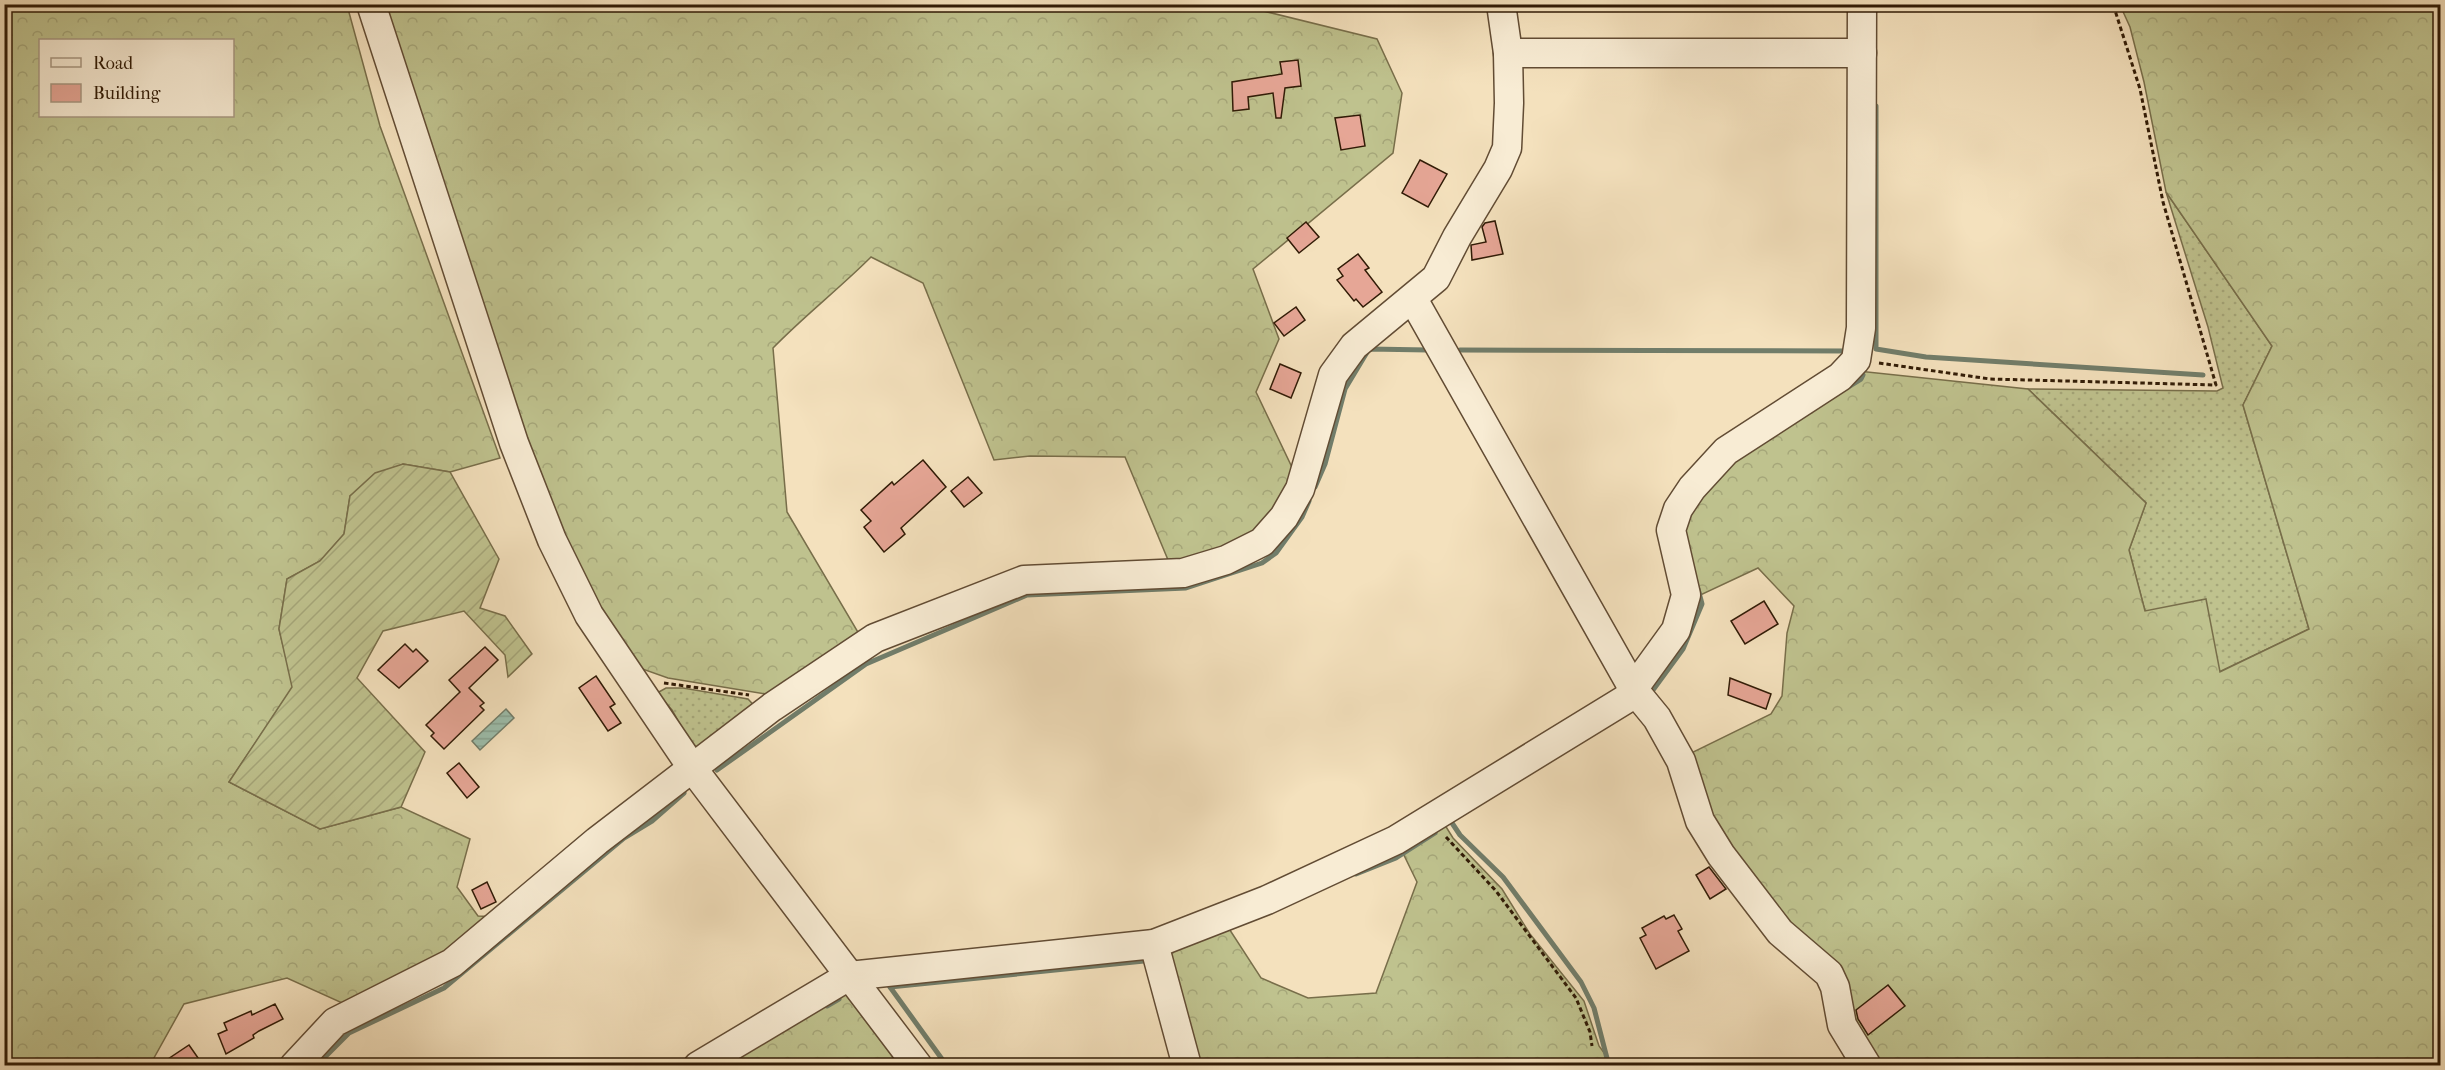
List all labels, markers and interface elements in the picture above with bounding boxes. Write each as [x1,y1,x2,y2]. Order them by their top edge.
legend [39,39,234,117]
text: Road [93,53,133,74]
text: Building [93,83,161,104]

